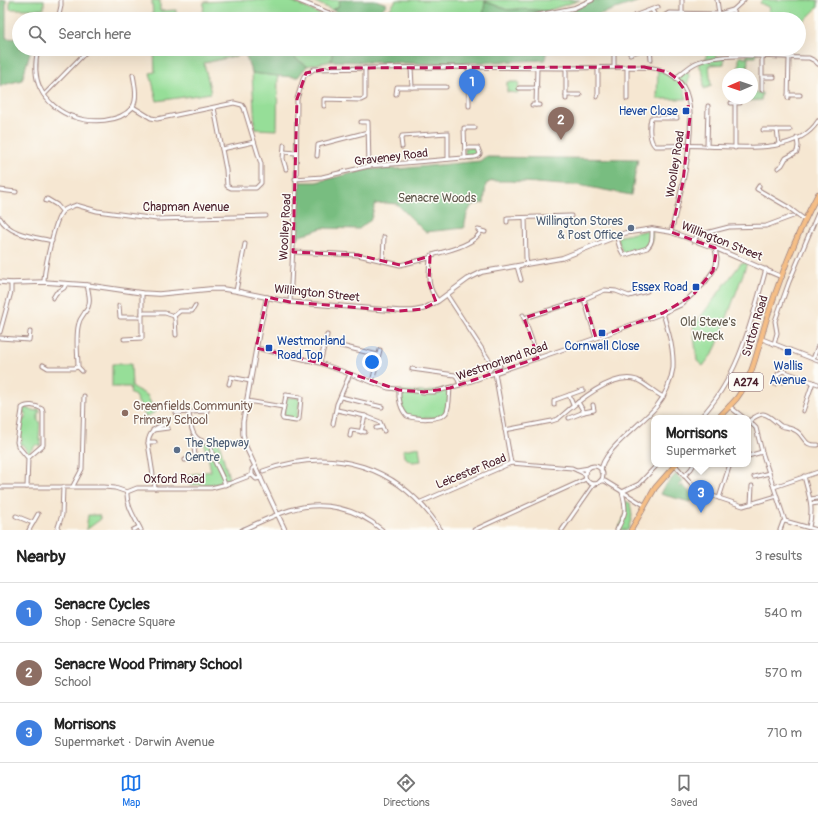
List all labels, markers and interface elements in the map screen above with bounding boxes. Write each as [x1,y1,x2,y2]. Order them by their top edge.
search box [12,12,806,56]
icon: search [26,23,48,45]
text: Search here [58,25,131,44]
north arrow [722,68,758,104]
pin: 1 [459,69,485,102]
place label: Hever Close [619,104,678,119]
marker: Hever Close [681,106,691,116]
pin: 2 [548,107,574,140]
street label: Woolley Road [663,130,688,199]
street label: Graveney Road [353,146,429,169]
park label: Senacre Woods [398,191,477,206]
street label: Woolley Road [276,193,295,261]
street label: Chapman Avenue [143,200,229,215]
place label: Willington Stores & Post Office [536,214,624,243]
street label: Willington Street [679,218,765,265]
marker: Willington Stores & Post Office [626,223,636,233]
place label: Essex Road [632,280,688,295]
street label: Willington Street [273,282,361,305]
marker: Essex Road [691,282,701,292]
street label: Sutton Road [739,294,772,359]
park label: Old Steve's Wreck [680,315,737,344]
marker: Cornwall Close [597,328,607,338]
place label: Westmorland Road Top [277,334,346,363]
street label: Westmorland Road [454,339,550,384]
place label: Cornwall Close [565,339,640,354]
marker: Westmorland Road Top [264,343,274,353]
marker: Wallis Avenue [783,347,793,357]
your location [362,352,382,372]
place label: Wallis Avenue [770,359,807,388]
road number: A274 [729,373,763,391]
place label: Greenfields Community Primary School [133,399,253,428]
marker: Greenfields Community Primary School [120,408,130,418]
popup [651,415,751,467]
text: Morrisons [666,424,727,443]
place label: The Shepway Centre [185,436,249,465]
text: Supermarket [666,443,736,459]
marker: The Shepway Centre [172,445,182,455]
street label: Leicester Road [434,450,509,492]
street label: Oxford Road [143,472,205,487]
pin: 3 [688,480,714,513]
text: Nearby [16,546,65,567]
text: 3 results [755,548,802,564]
text: Senacre Cycles [54,595,150,614]
text: 1 [26,605,32,621]
text: 540 m [764,605,802,621]
text: Shop · Senacre Square [54,614,175,630]
text: Senacre Wood Primary School [54,655,242,674]
text: 2 [25,665,33,681]
text: 570 m [765,665,802,681]
text: School [54,674,91,690]
text: Morrisons [54,715,116,734]
text: 3 [25,725,33,741]
text: 710 m [767,725,802,741]
text: Supermarket · Darwin Avenue [54,734,214,750]
tab: Map [120,772,142,809]
tab: Directions [383,772,430,809]
tab: Saved [670,772,698,809]

